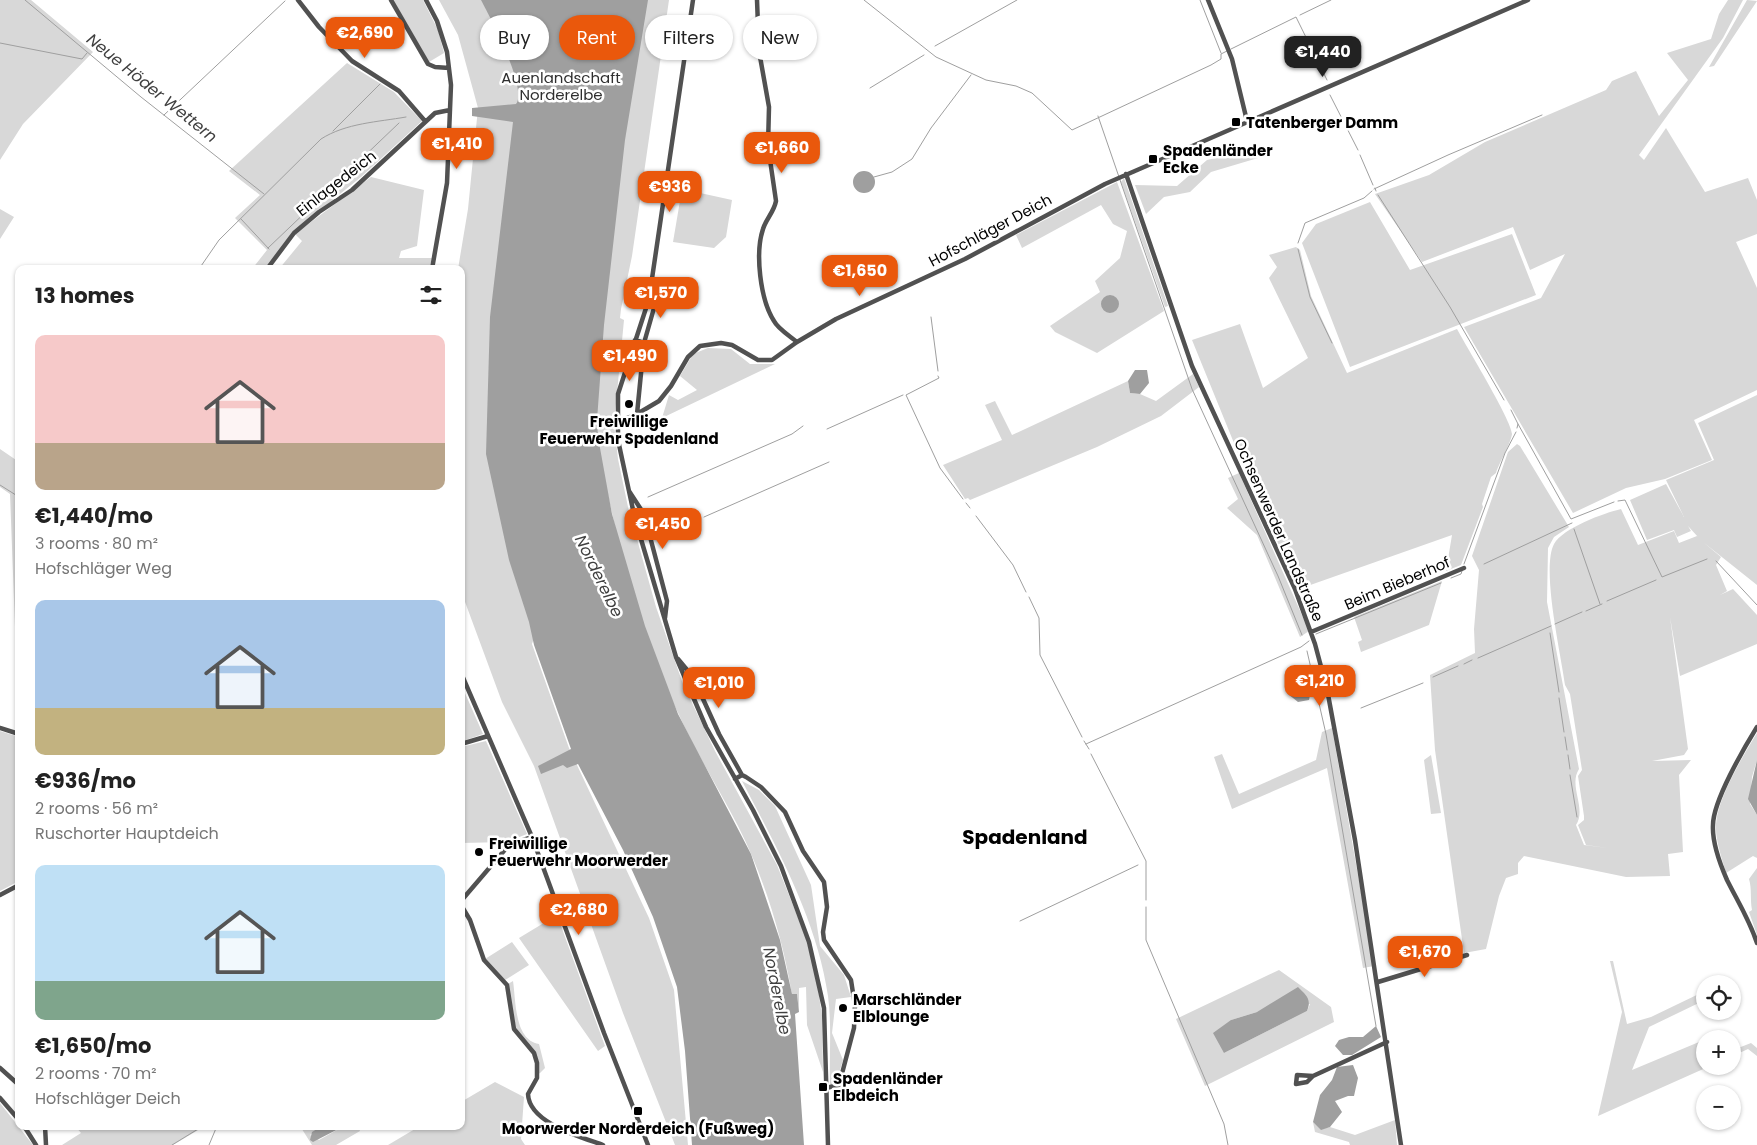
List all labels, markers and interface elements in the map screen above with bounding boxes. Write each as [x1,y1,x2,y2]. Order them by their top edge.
chip: Buy [480,15,549,60]
chip: Rent [559,15,635,60]
chip: Filters [645,15,733,60]
chip: New [743,15,817,60]
pin: €2,690 [324,17,406,59]
text: €2,690 [337,21,393,44]
water label: Neue Höder Wettern [82,28,222,148]
pin: €1,440 [1282,36,1364,78]
text: €1,440 [1295,40,1351,63]
park label: Auenlandschaft Norderelbe [501,67,621,105]
place label: Tatenberger Damm [1246,112,1398,133]
marker: Tatenberger Damm [1230,116,1242,128]
pin: €1,410 [416,128,498,170]
text: €1,410 [432,132,482,155]
pin: €1,660 [741,132,823,174]
text: €1,660 [755,136,809,159]
place label: Spadenländer Ecke [1163,140,1273,178]
street label: Einlagedeich [292,145,380,221]
marker: Spadenländer Ecke [1147,153,1159,165]
pin: €936 [640,170,700,213]
text: €936 [649,175,691,198]
street label: Hofschläger Deich [925,189,1055,271]
pin: €1,650 [819,254,901,297]
text: €1,650 [833,259,887,282]
pin: €1,570 [620,276,702,319]
text: 13 homes [35,281,134,310]
icon: filters [417,281,445,309]
text: €1,570 [635,281,687,304]
pin: €1,490 [589,340,671,382]
text: €1,490 [603,344,657,367]
icon: home [195,367,285,457]
marker: Freiwillige Feuerwehr Spadenland [623,398,635,410]
place label: Freiwillige Feuerwehr Spadenland [539,411,719,449]
street label: Ochsenwerder Landstraße [1229,435,1329,625]
text: €1,440/mo [35,501,153,530]
pin: €1,450 [622,508,704,550]
text: €1,450 [635,512,691,535]
water label: Norderelbe [569,531,629,621]
text: 3 rooms · 80 m² [35,532,158,555]
street label: Beim Bieberhof [1341,551,1453,615]
text: Hofschläger Weg [35,557,172,580]
icon: home [195,632,285,722]
pin: €1,210 [1279,664,1361,707]
pin: €1,010 [678,666,760,709]
text: €1,210 [1296,669,1344,692]
text: €1,010 [694,671,744,694]
text: €936/mo [35,766,136,795]
text: 2 rooms · 56 m² [35,797,158,820]
text: Ruschorter Hauptdeich [35,822,219,845]
district label: Spadenland [962,823,1088,851]
place label: Freiwillige Feuerwehr Moorwerder [489,833,669,871]
marker: Freiwillige Feuerwehr Moorwerder [473,846,485,858]
pin: €2,680 [538,894,620,936]
icon: home [195,897,285,987]
text: €2,680 [550,898,608,921]
pin: €1,670 [1384,936,1466,978]
text: €1,670 [1399,940,1451,963]
water label: Norderelbe [757,945,797,1037]
map controls [1696,975,1741,1130]
button: locate [1696,975,1741,1020]
place label: Marschländer Elblounge [853,989,962,1027]
marker: Marschländer Elblounge [837,1002,849,1014]
button: + [1696,1030,1741,1075]
text: €1,650/mo [35,1031,152,1060]
text: 2 rooms · 70 m² [35,1062,157,1085]
place label: Spadenländer Elbdeich [833,1068,943,1106]
marker: Spadenländer Elbdeich [817,1081,829,1093]
button: − [1696,1085,1741,1130]
text: Hofschläger Deich [35,1087,181,1110]
marker: Moorwerder Norderdeich (Fußweg) [632,1105,644,1117]
place label: Moorwerder Norderdeich (Fußweg) [502,1118,774,1139]

